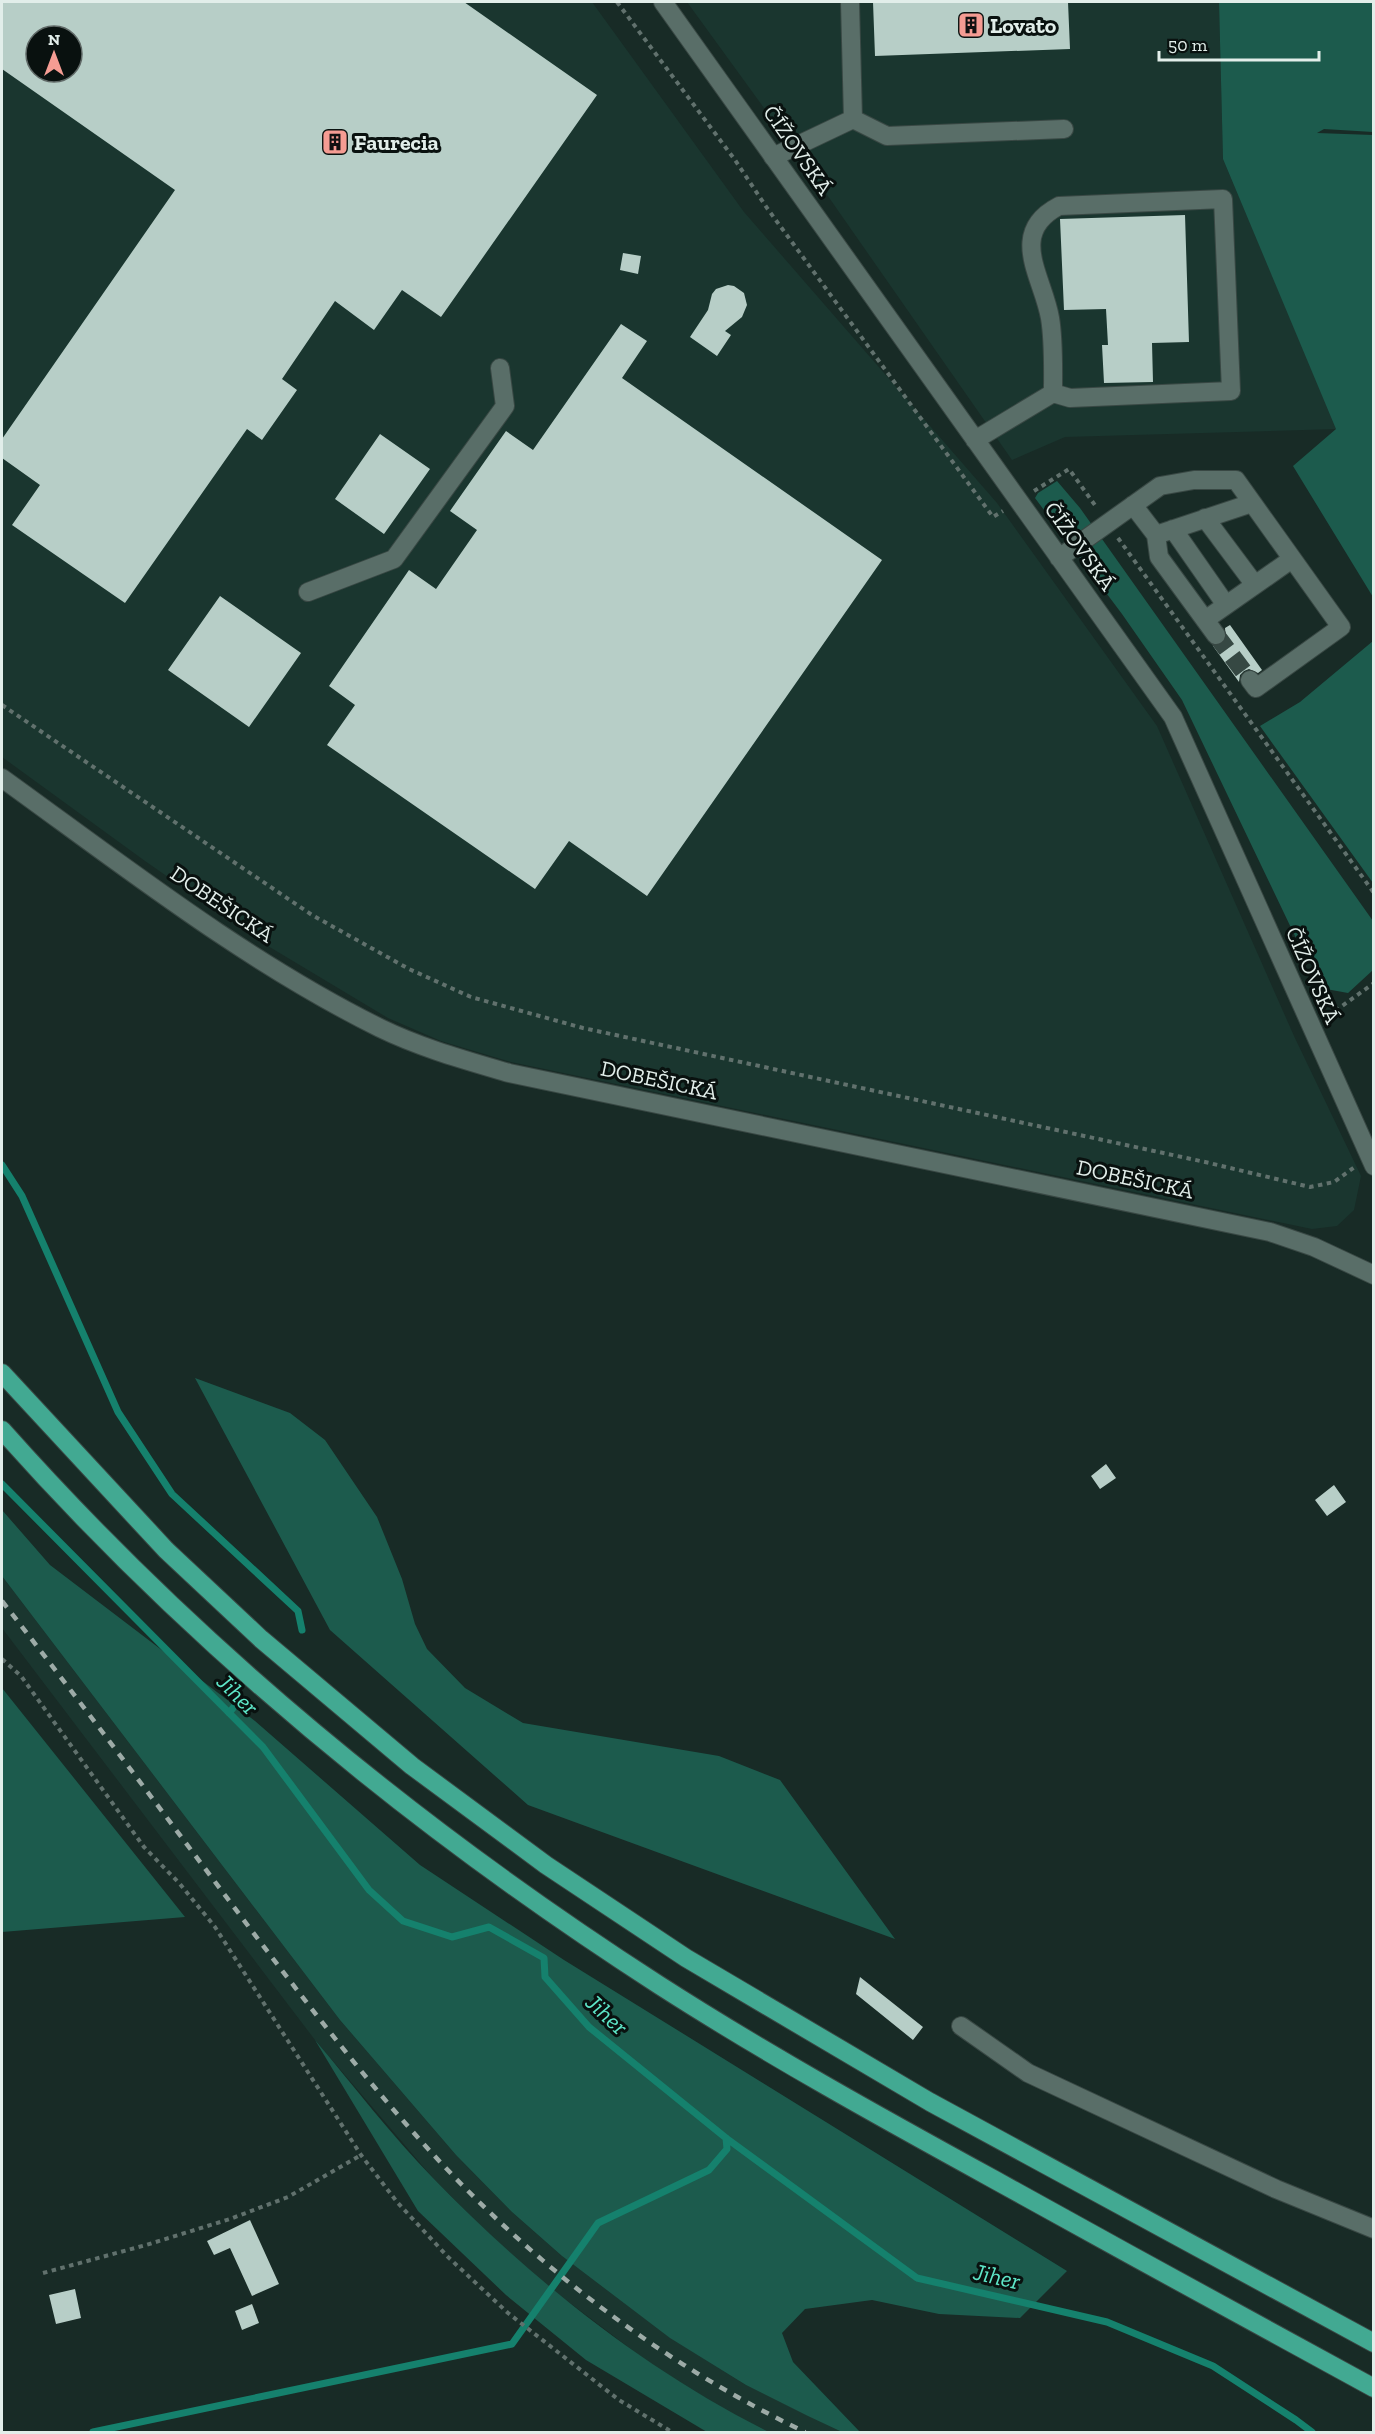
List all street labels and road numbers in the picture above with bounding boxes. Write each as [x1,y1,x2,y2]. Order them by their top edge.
street label: ČÍŽOVSKÁ [757,100,839,201]
street label: ČÍŽOVSKÁ [1039,496,1122,596]
street label: DOBEŠICKÁ [165,860,279,949]
street label: ČÍŽOVSKÁ [1280,922,1347,1028]
street label: DOBEŠICKÁ [598,1054,721,1106]
street label: DOBEŠICKÁ [1074,1153,1197,1205]

